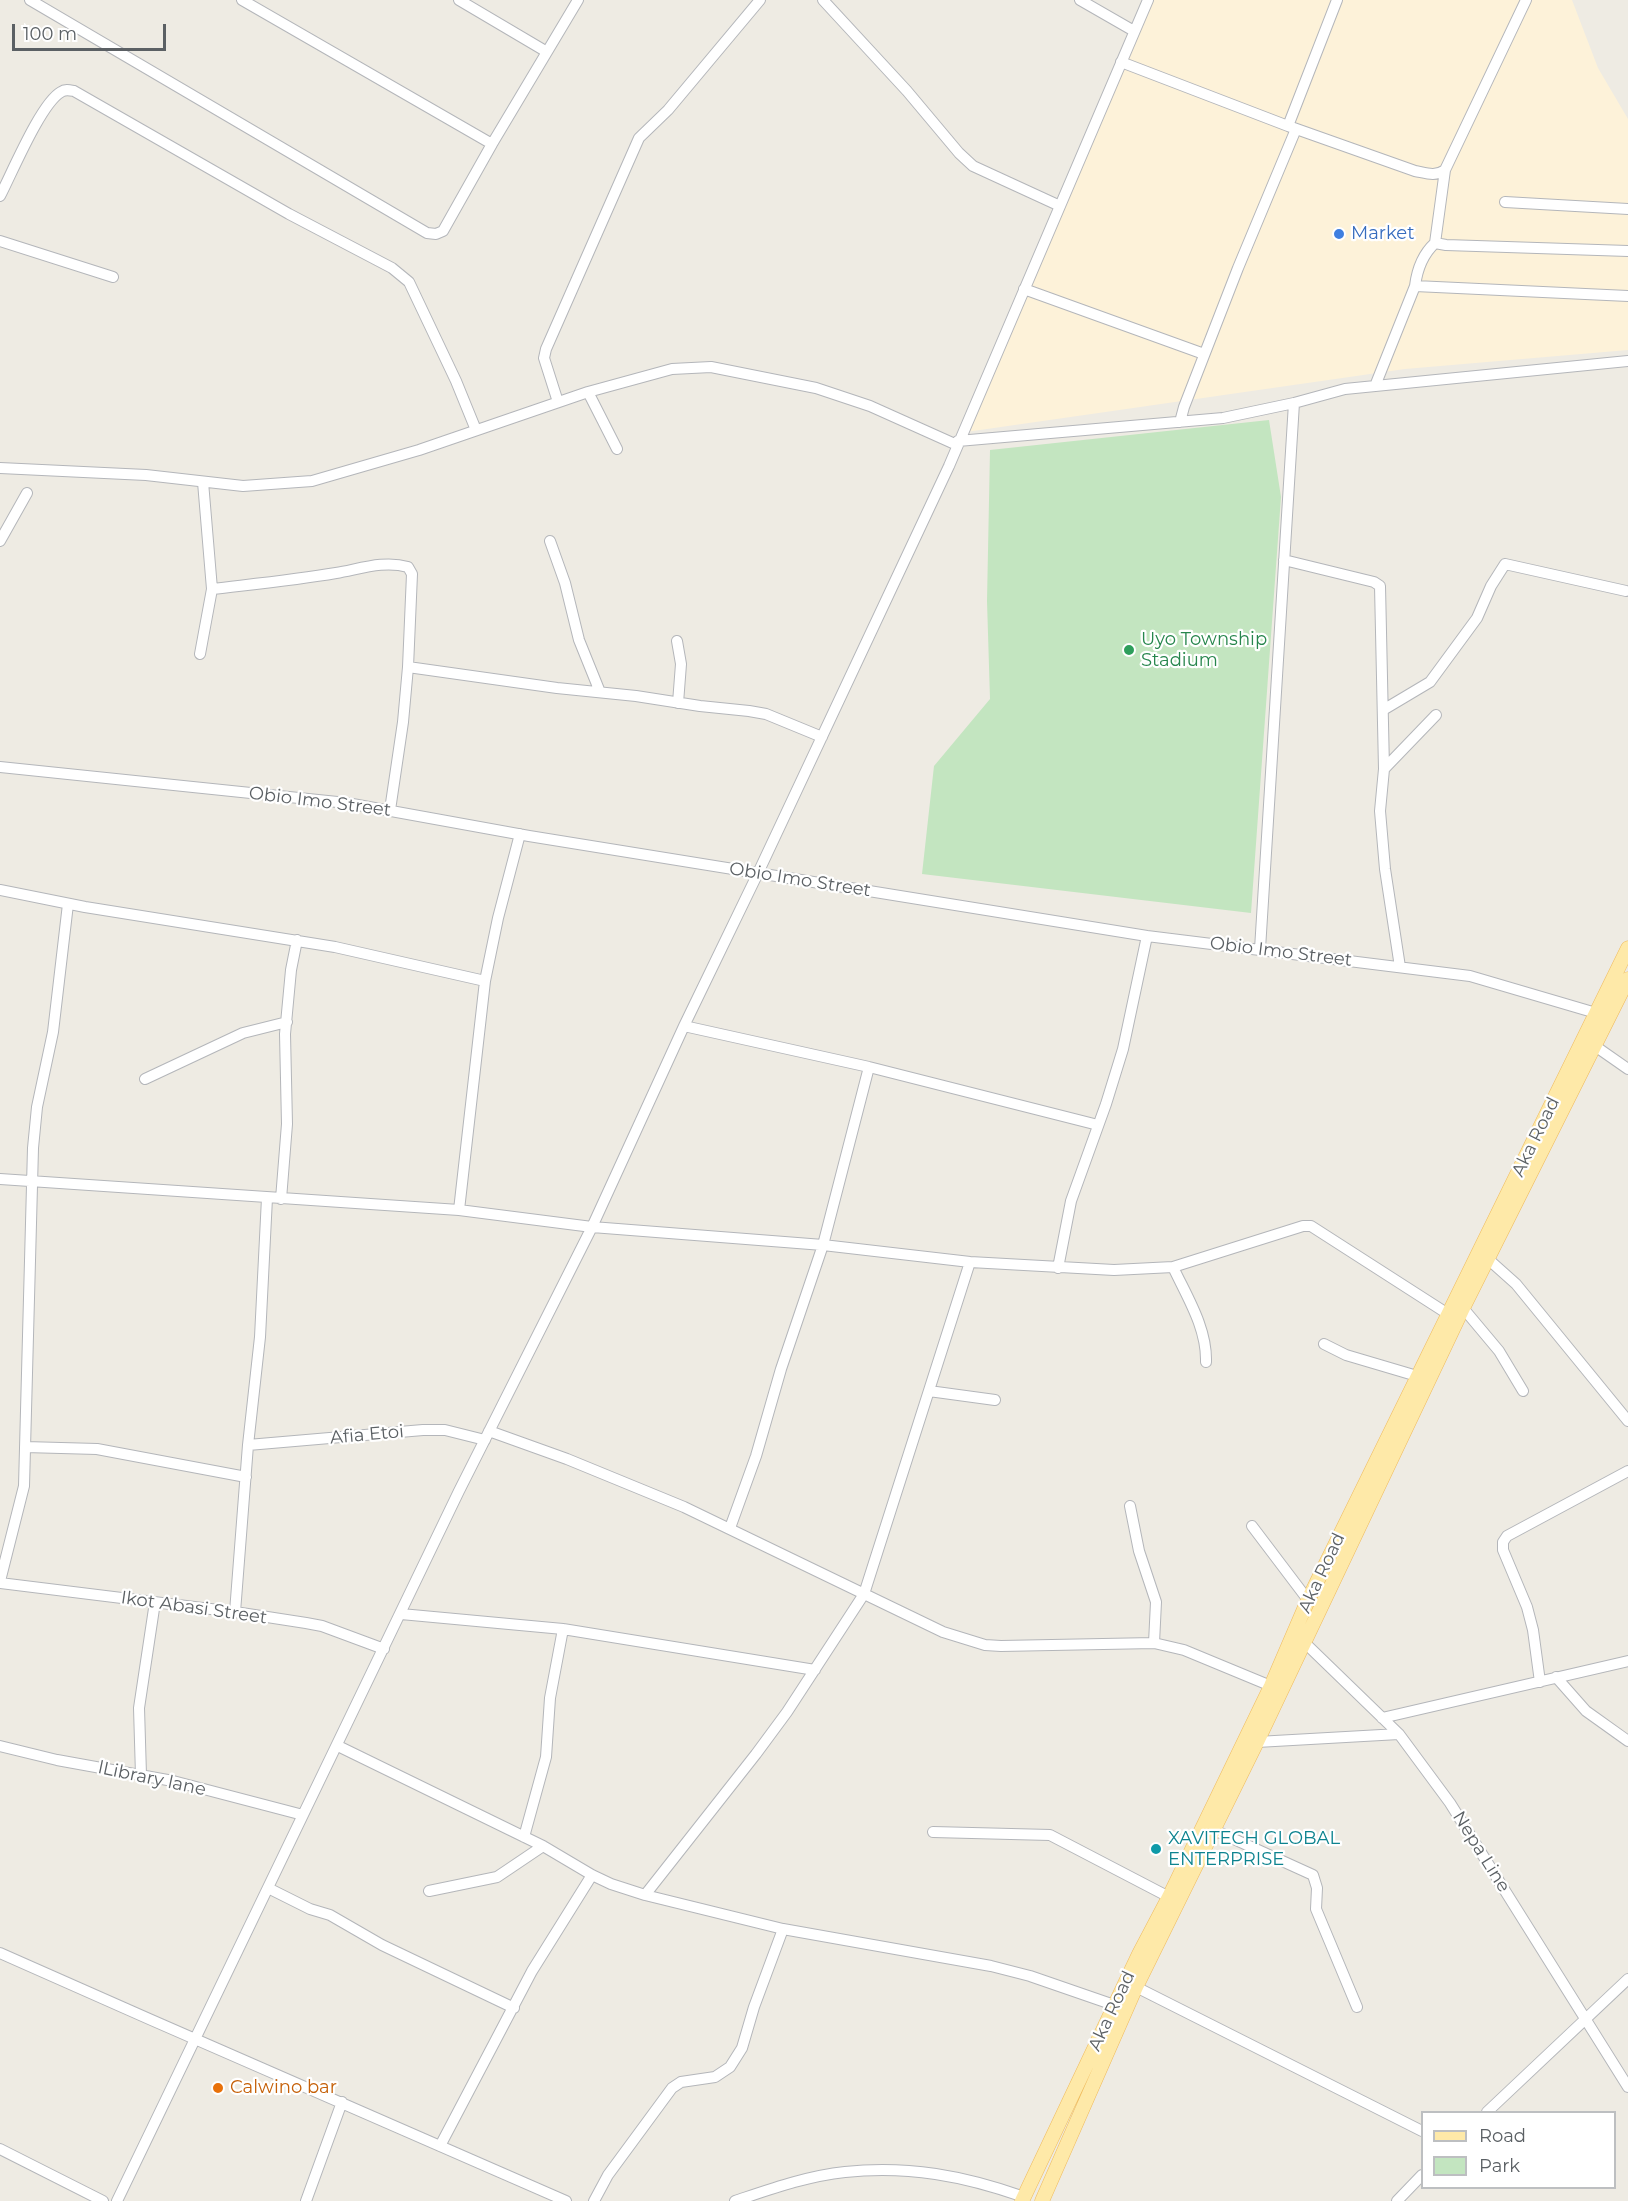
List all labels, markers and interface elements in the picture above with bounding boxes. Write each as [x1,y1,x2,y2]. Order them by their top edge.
scale bar [15,12,170,50]
text: 100 m [23,23,77,45]
place label: Market [1351,223,1414,245]
marker: Market [1332,227,1346,241]
place label: Uyo Township Stadium [1141,629,1267,672]
marker: Uyo Township Stadium [1122,643,1136,657]
street label: Obio Imo Street [248,783,392,821]
street label: Obio Imo Street [728,858,872,902]
street label: Obio Imo Street [1209,933,1353,971]
street label: Aka Road [1507,1094,1565,1180]
street label: Afia Etoi [329,1421,405,1449]
street label: Aka Road [1294,1530,1350,1616]
street label: Ikot Abasi Street [119,1587,269,1629]
street label: lLibrary lane [96,1757,208,1801]
street label: Nepa Line [1448,1807,1514,1897]
place label: XAVITECH GLOBAL ENTERPRISE [1168,1828,1340,1870]
marker: XAVITECH GLOBAL ENTERPRISE [1149,1842,1163,1856]
street label: Aka Road [1084,1968,1140,2054]
place label: Calwino bar [230,2077,337,2099]
marker: Calwino bar [211,2081,225,2095]
legend [1421,2111,1616,2189]
text: Road [1479,2125,1526,2147]
text: Park [1479,2155,1520,2177]

